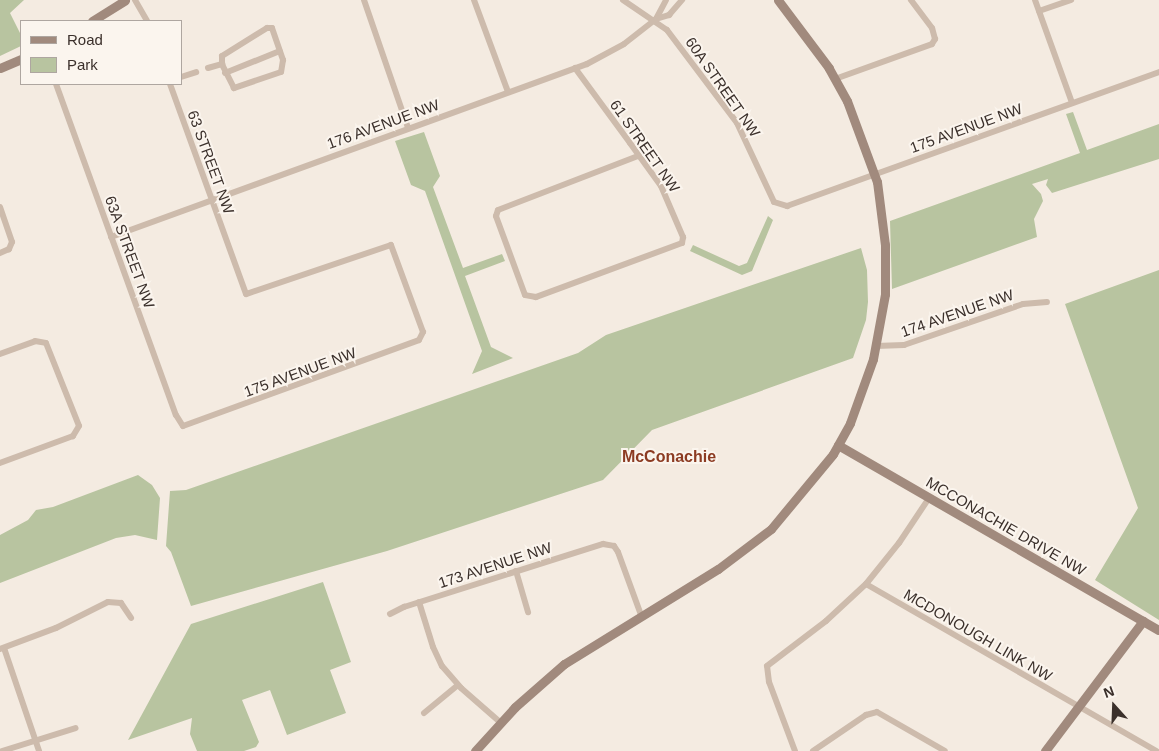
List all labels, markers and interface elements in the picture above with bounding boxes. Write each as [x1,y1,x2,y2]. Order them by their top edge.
legend [20,20,182,85]
text: Road [67,31,103,48]
street label: 60A STREET NW [681,33,765,141]
text: Park [67,56,98,73]
street label: 176 AVENUE NW [324,95,442,153]
street label: 61 STREET NW [606,96,684,196]
street label: 175 AVENUE NW [907,99,1025,157]
street label: 63 STREET NW [184,108,238,216]
street label: 63A STREET NW [101,193,159,311]
street label: 174 AVENUE NW [898,285,1016,341]
street label: 175 AVENUE NW [241,343,359,401]
district label: McConachie [622,447,716,467]
street label: MCCONACHIE DRIVE NW [923,473,1089,579]
street label: 173 AVENUE NW [436,538,554,592]
street label: MCDONOUGH LINK NW [901,585,1055,685]
north arrow [1089,681,1139,731]
text: N [1101,683,1116,701]

